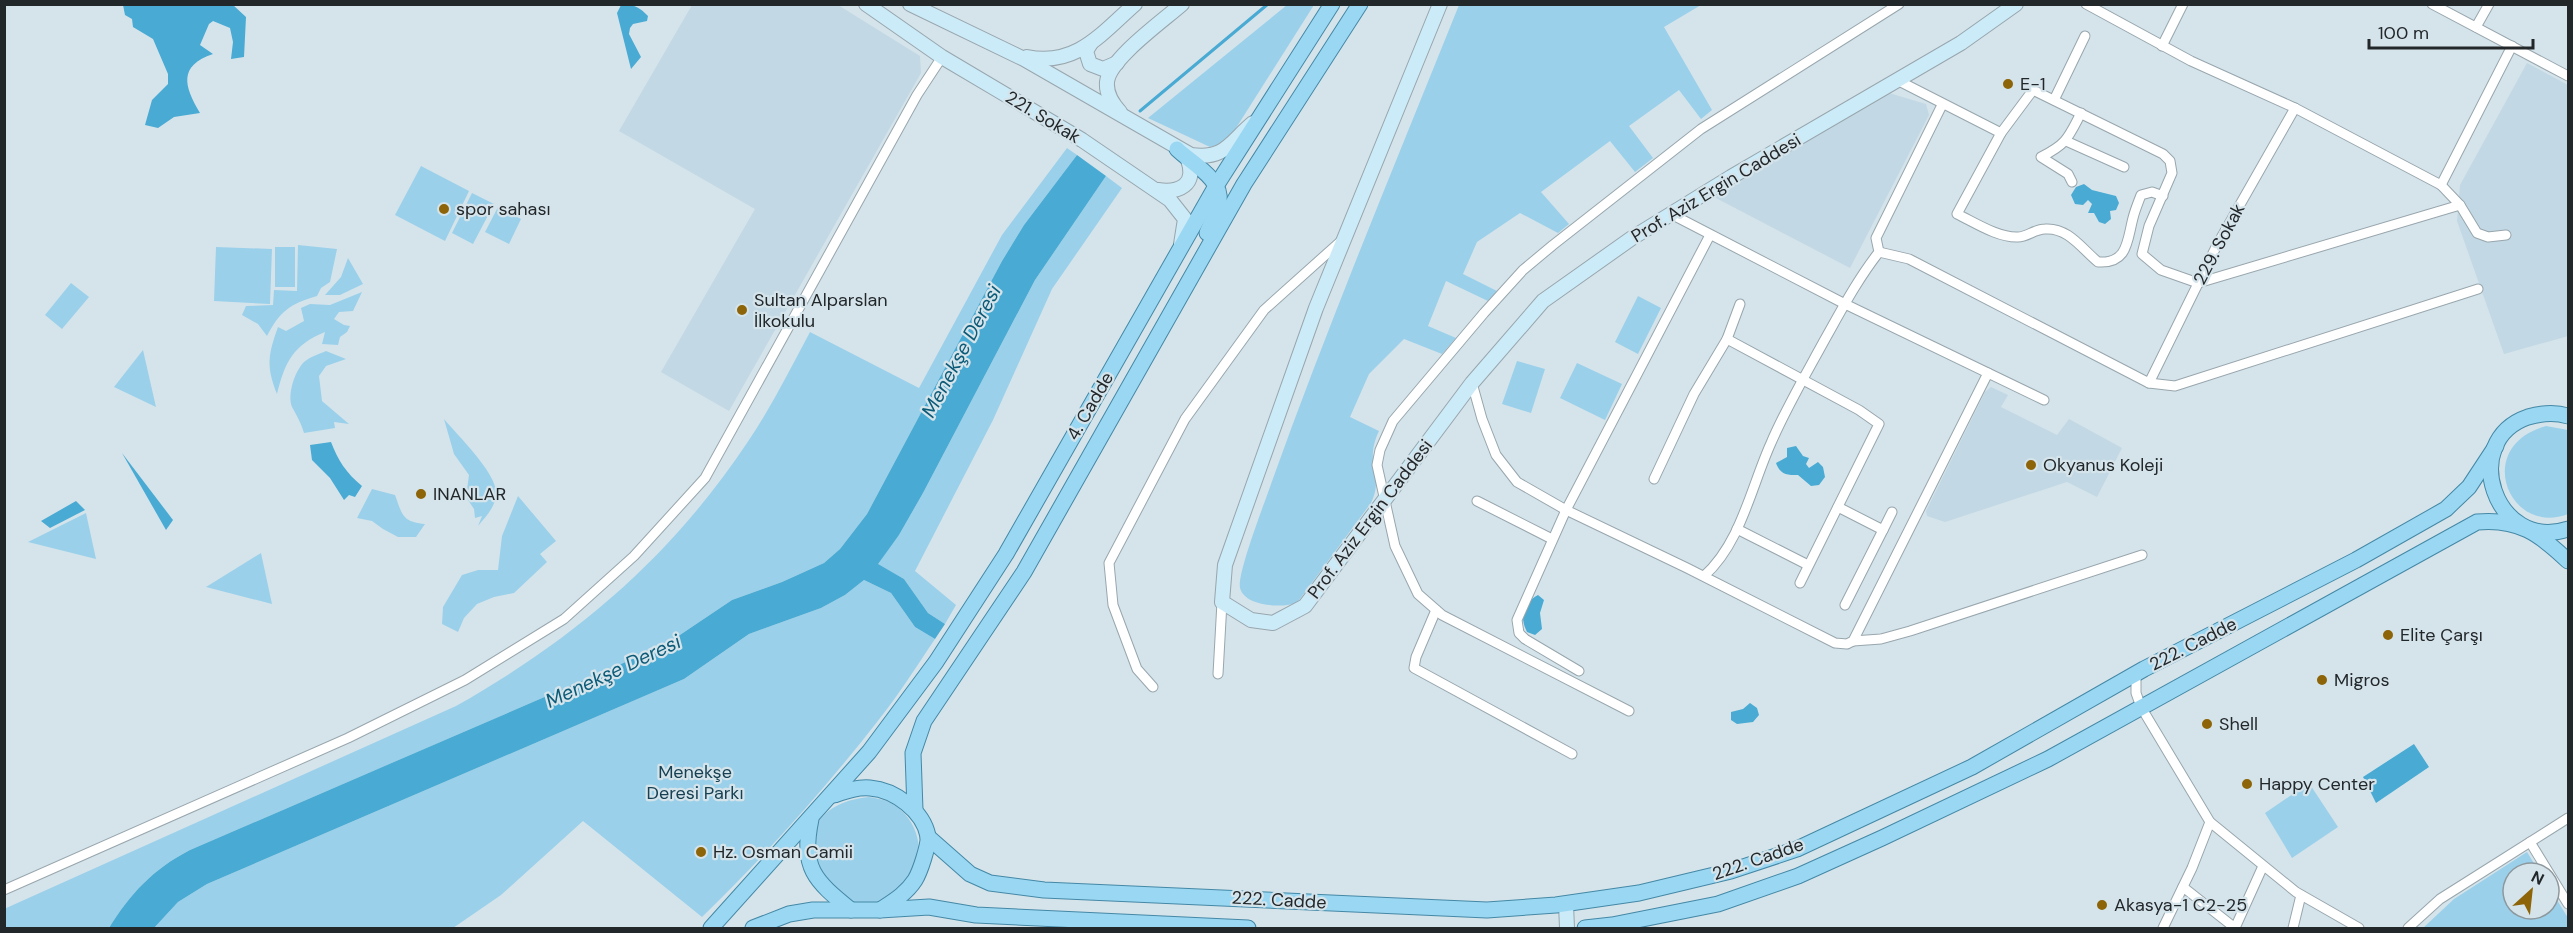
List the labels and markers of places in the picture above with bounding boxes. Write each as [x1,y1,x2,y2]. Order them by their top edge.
place label: E-1 [2020,72,2046,96]
marker: E-1 [2001,77,2015,91]
place label: spor sahası [456,197,550,221]
marker: spor sahası [437,202,451,216]
place label: Sultan Alparslan İlkokulu [754,288,888,333]
marker: Sultan Alparslan İlkokulu [735,303,749,317]
place label: Okyanus Koleji [2043,453,2163,477]
marker: Okyanus Koleji [2024,458,2038,472]
place label: INANLAR [433,482,506,506]
marker: INANLAR [414,487,428,501]
place label: Elite Çarşı [2400,623,2483,647]
marker: Elite Çarşı [2381,628,2395,642]
place label: Migros [2334,668,2390,692]
marker: Migros [2315,673,2329,687]
place label: Shell [2219,712,2258,736]
marker: Shell [2200,717,2214,731]
place label: Happy Center [2259,772,2375,796]
marker: Happy Center [2240,777,2254,791]
place label: Hz. Osman Camii [713,840,853,864]
marker: Hz. Osman Camii [694,845,708,859]
place label: Akasya-1 C2-25 [2114,893,2247,917]
marker: Akasya-1 C2-25 [2095,898,2109,912]

